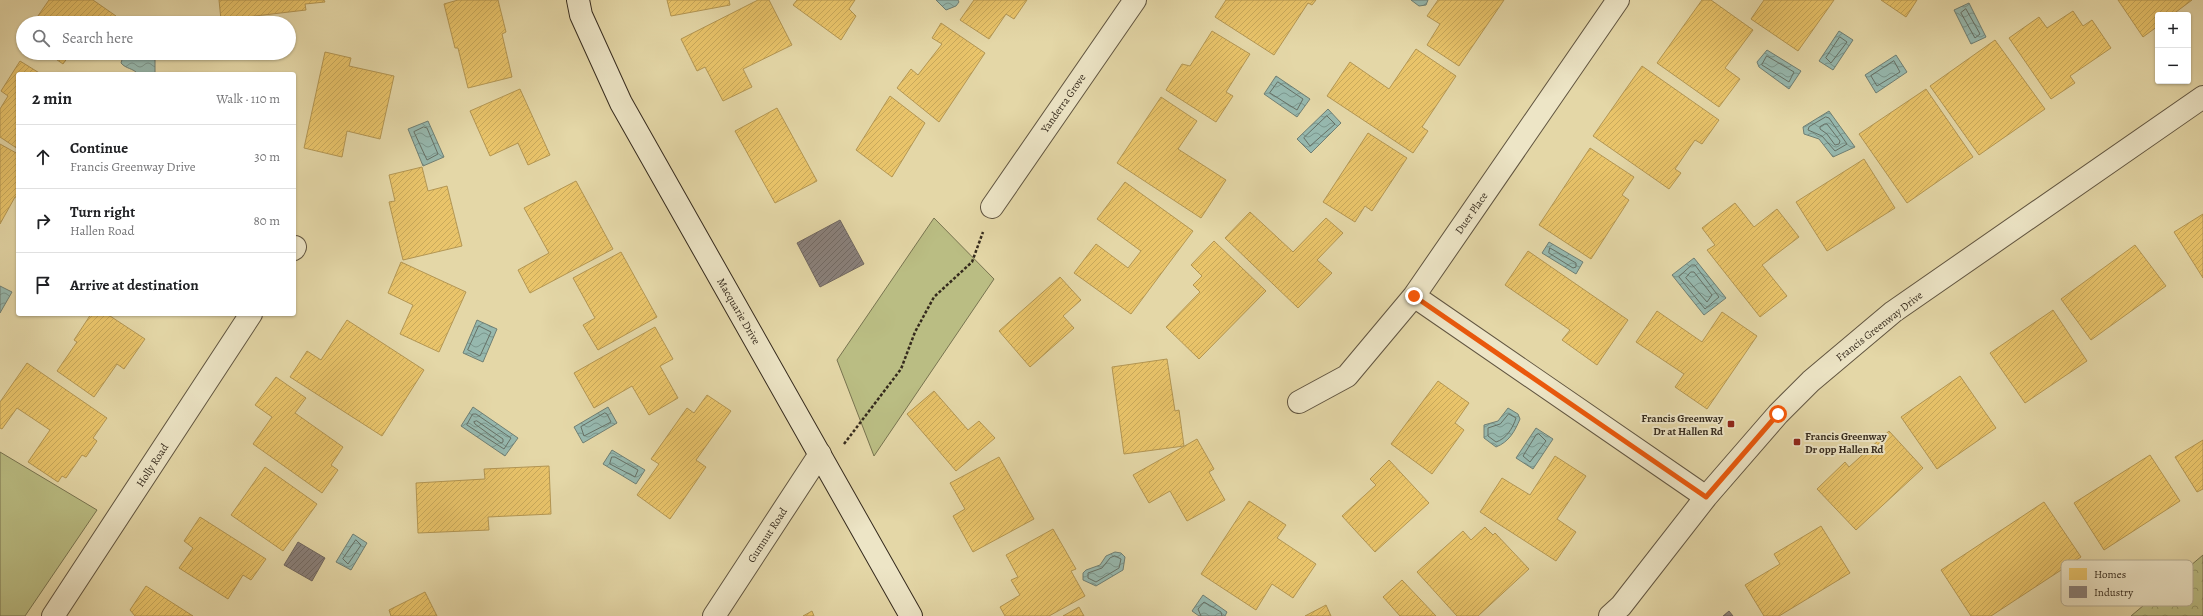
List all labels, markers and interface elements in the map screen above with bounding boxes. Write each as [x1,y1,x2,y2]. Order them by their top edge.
map controls [2155,12,2191,84]
button: + [2155,12,2191,48]
search box [16,16,296,60]
icon: search [30,27,52,49]
text: Search here [62,28,133,48]
button: − [2155,48,2191,84]
street label: Yanderra Grove [1037,71,1089,137]
text: 2 min [32,87,72,110]
text: Walk · 110 m [216,90,280,107]
text: Continue [70,138,128,158]
icon: ahead [32,146,54,168]
text: 30 m [254,148,280,165]
text: Francis Greenway Drive [70,158,196,175]
street label: Duer Place [1451,189,1491,237]
text: Turn right [70,202,135,222]
icon: right [32,210,54,232]
text: 80 m [253,212,280,229]
text: Hallen Road [70,222,135,239]
icon: arrive [32,274,54,296]
text: Arrive at destination [70,275,199,295]
street label: Macquarie Drive [713,275,764,347]
route end [1405,287,1423,305]
street label: Francis Greenway Drive [1833,288,1926,365]
route start [1769,405,1787,423]
place label: Francis Greenway Dr at Hallen Rd [1641,411,1724,439]
marker: Francis Greenway Dr at Hallen Rd [1726,419,1736,429]
place label: Francis Greenway Dr opp Hallen Rd [1805,429,1888,457]
marker: Francis Greenway Dr opp Hallen Rd [1792,437,1802,447]
street label: Holly Road [133,441,172,490]
street label: Gumnut Road [744,505,791,566]
legend [2061,560,2193,606]
text: Homes [2094,567,2126,582]
text: Industry [2094,585,2133,600]

